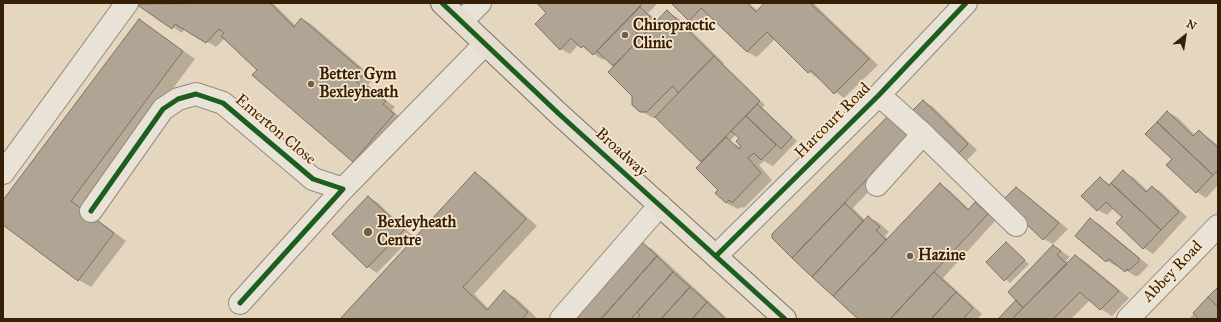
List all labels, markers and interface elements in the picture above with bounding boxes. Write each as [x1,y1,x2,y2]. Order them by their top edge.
place label: Chiropractic Clinic [633,16,715,54]
north arrow [1165,16,1205,56]
text: N [1184,17,1199,33]
marker: Chiropractic Clinic [620,30,630,40]
place label: Better Gym Bexleyheath [319,65,398,103]
marker: Better Gym Bexleyheath [306,79,316,89]
street label: Harcourt Road [791,79,875,163]
street label: Emerton Close [231,91,319,169]
street label: Broadway [591,125,651,181]
place label: Bexleyheath Centre [377,213,456,251]
marker: Bexleyheath Centre [362,226,374,238]
street label: Abbey Road [1139,237,1207,307]
place label: Hazine [918,246,966,266]
marker: Hazine [905,251,915,261]

